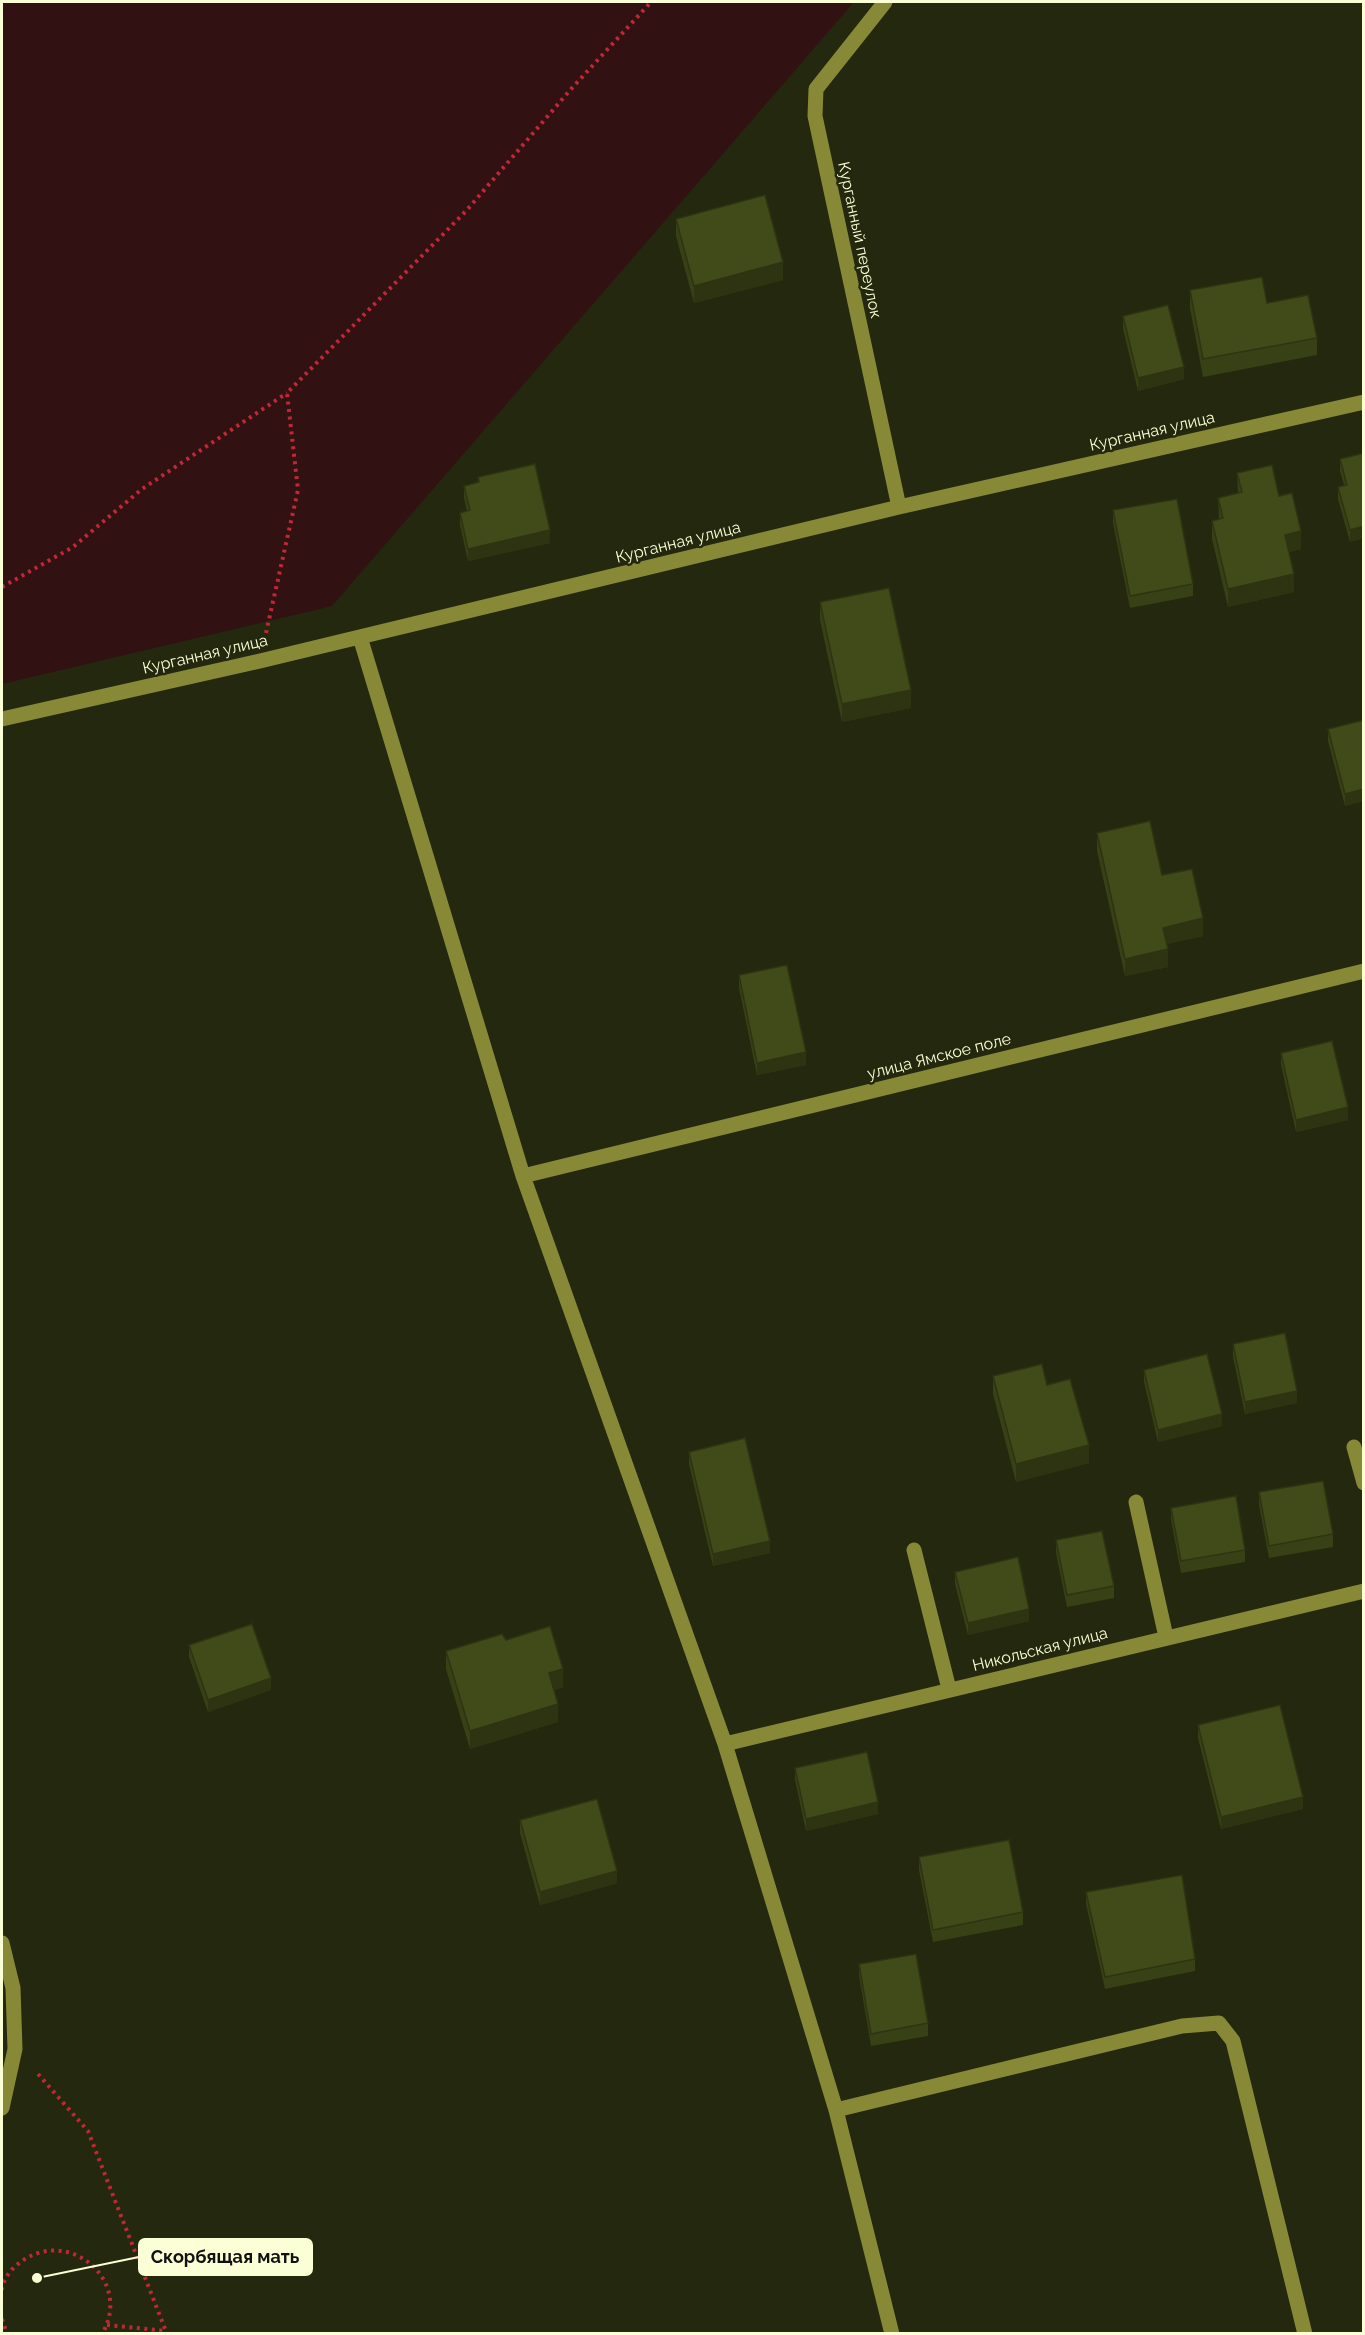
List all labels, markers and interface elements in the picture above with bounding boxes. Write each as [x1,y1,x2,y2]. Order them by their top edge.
street label: Курганный переулок [834,160,886,320]
street label: Курганная улица [1088,407,1216,455]
street label: Курганная улица [614,517,742,567]
street label: Курганная улица [141,630,269,678]
street label: улица Ямское поле [865,1029,1013,1083]
street label: Никольская улица [970,1623,1110,1675]
callout: Скорбящая мать [139,2239,312,2275]
text: Скорбящая мать [151,2246,300,2267]

